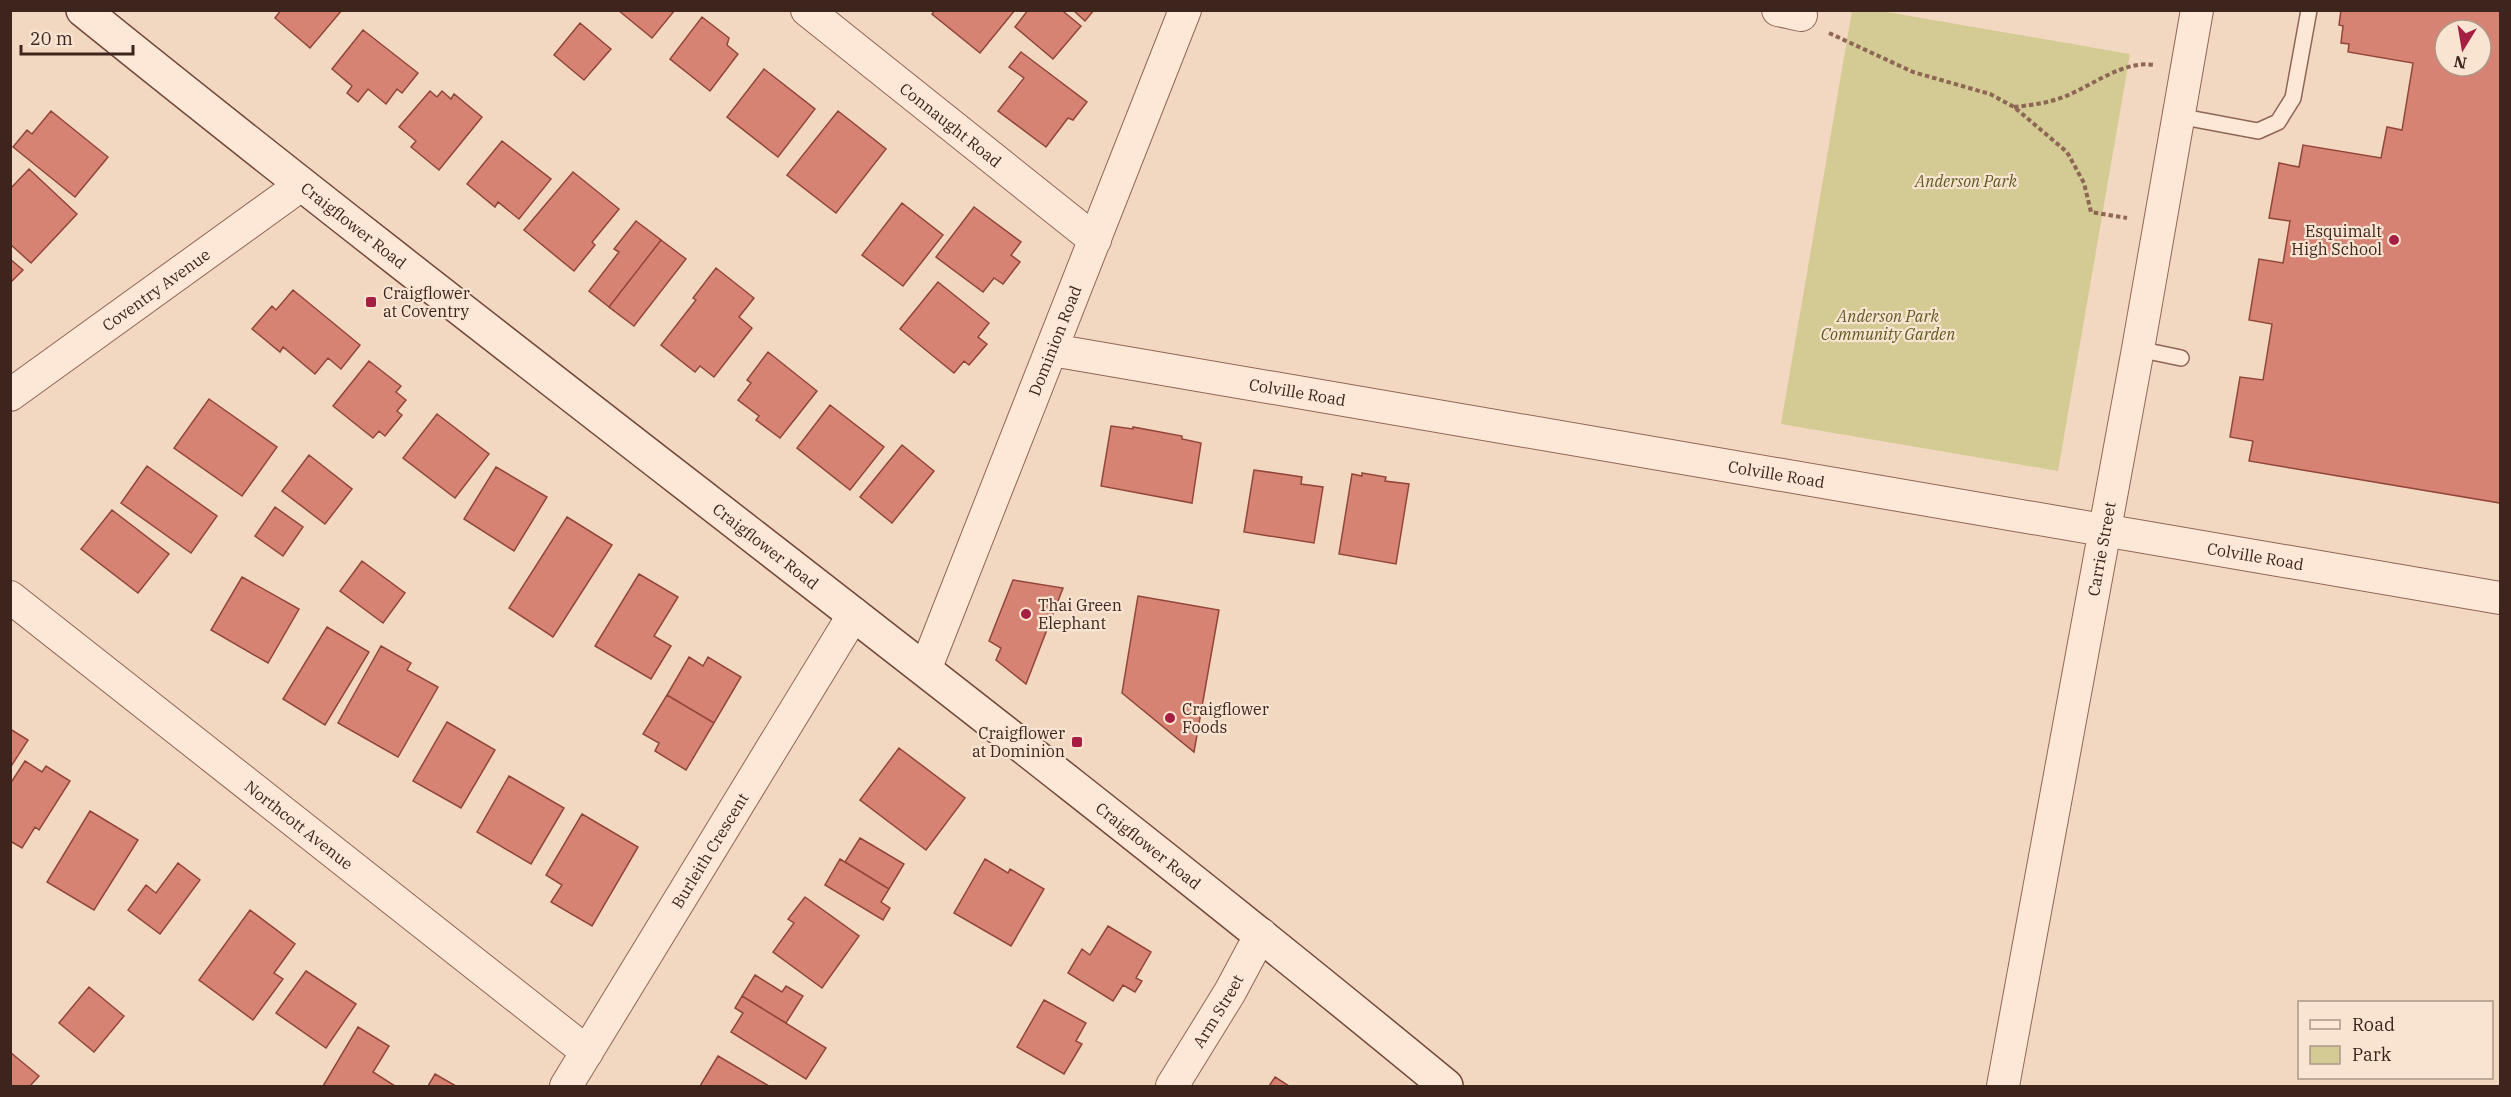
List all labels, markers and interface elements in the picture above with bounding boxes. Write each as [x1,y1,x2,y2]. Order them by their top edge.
scale bar [21,18,134,56]
north arrow [2433,18,2493,78]
text: 20 m [30,27,73,50]
text: N [2452,52,2468,74]
street label: Connaught Road [896,78,1006,172]
park label: Anderson Park [1914,171,2017,191]
street label: Craigflower Road [297,178,411,273]
place label: Esquimalt High School [2291,221,2382,259]
marker: Esquimalt High School [2387,233,2401,247]
street label: Coventry Avenue [98,244,214,335]
street label: Dominion Road [1024,282,1086,399]
place label: Craigflower at Coventry [383,283,470,321]
marker: Craigflower at Coventry [364,295,378,309]
park label: Anderson Park Community Garden [1821,306,1955,344]
street label: Colville Road [1248,374,1348,410]
street label: Colville Road [1727,456,1827,492]
street label: Craigflower Road [709,499,823,594]
street label: Carrie Street [2083,500,2120,598]
street label: Colville Road [2206,538,2306,574]
place label: Thai Green Elephant [1038,595,1122,633]
marker: Thai Green Elephant [1019,607,1033,621]
place label: Craigflower Foods [1182,699,1269,737]
marker: Craigflower Foods [1163,711,1177,725]
place label: Craigflower at Dominion [972,723,1065,761]
marker: Craigflower at Dominion [1070,735,1084,749]
street label: Northcott Avenue [241,776,357,874]
street label: Burleith Crescent [667,789,753,912]
street label: Craigflower Road [1092,798,1205,894]
street label: Arm Street [1188,971,1248,1051]
legend [2298,1001,2493,1079]
text: Road [2352,1013,2395,1036]
text: Park [2352,1043,2392,1066]

